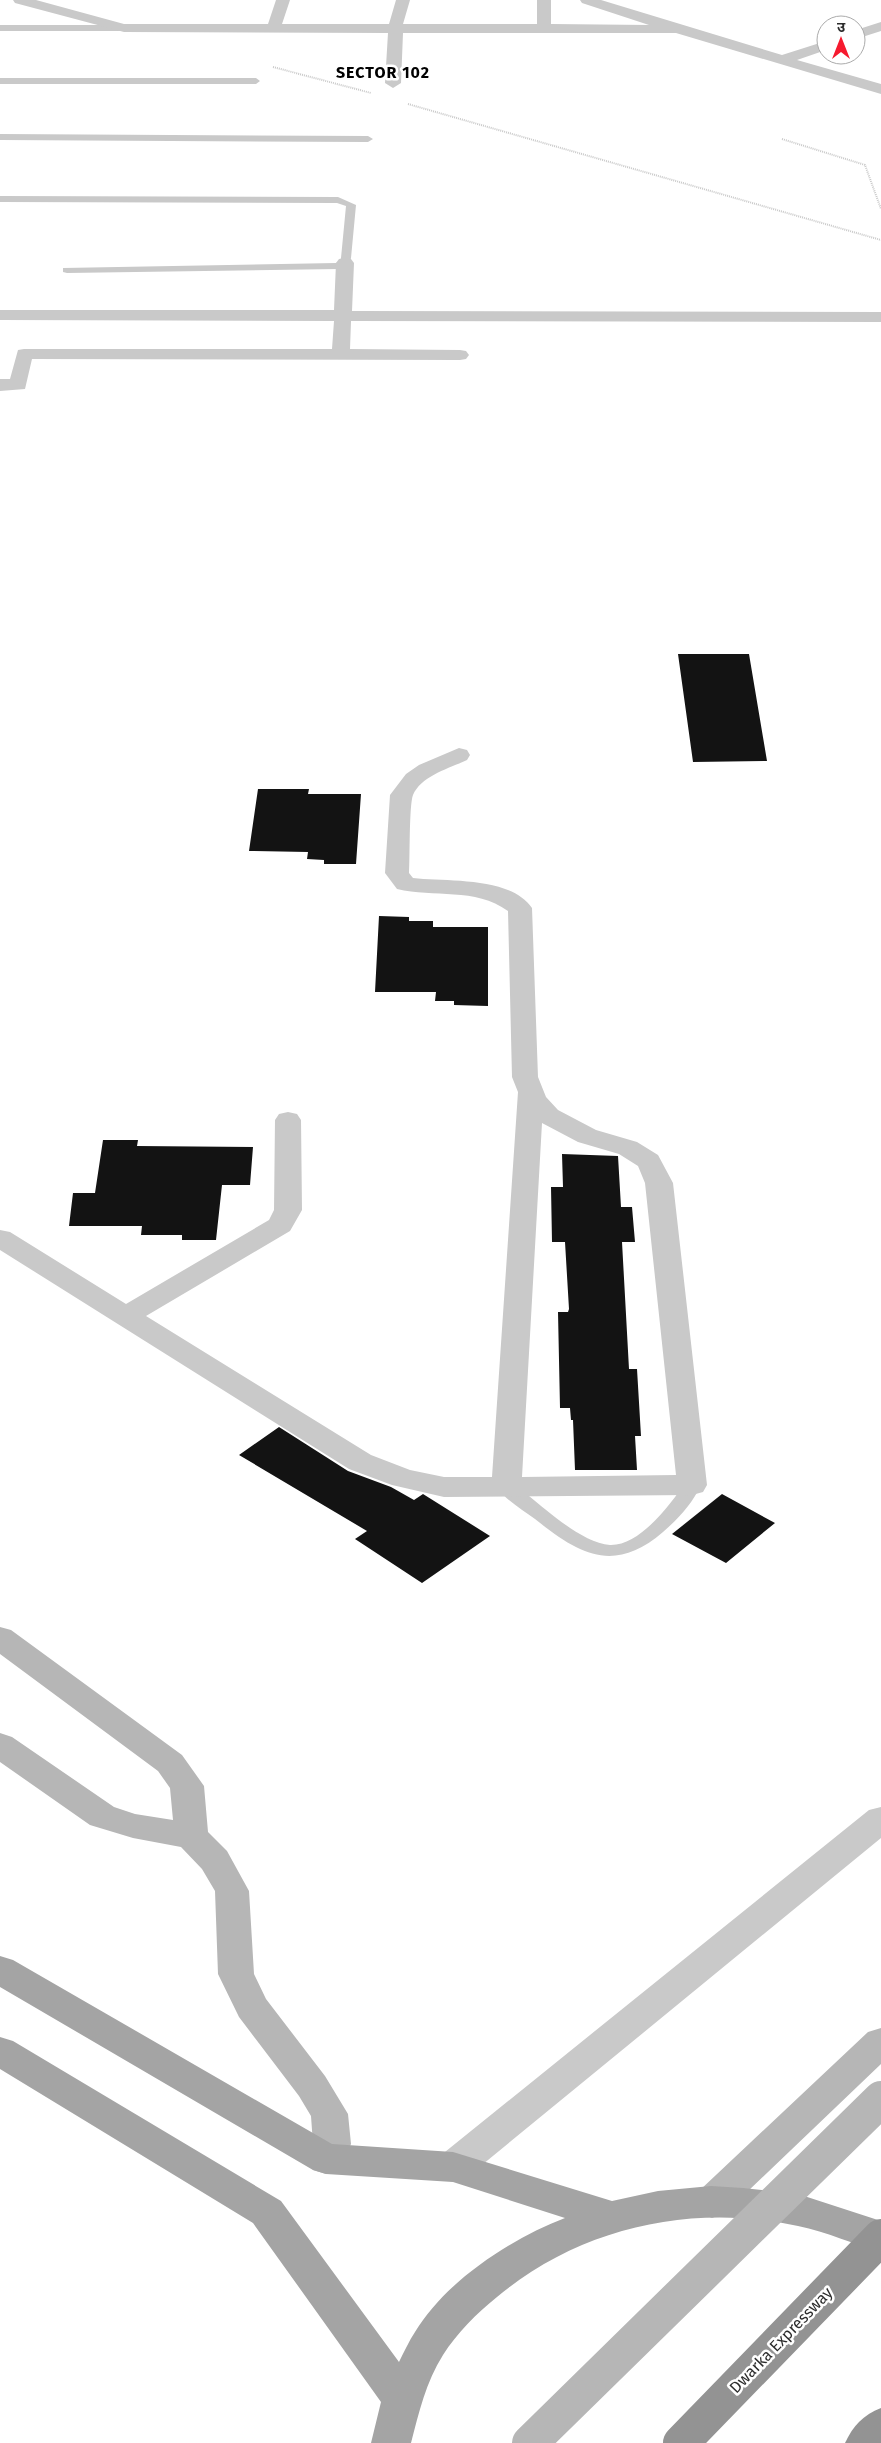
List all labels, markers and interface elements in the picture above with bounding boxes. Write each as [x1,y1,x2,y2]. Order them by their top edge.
north arrow [816,15,866,65]
text: उ [837,19,846,36]
district label: SECTOR 102 [336,63,430,82]
street label: Dwarka Expressway [726,2283,837,2397]

